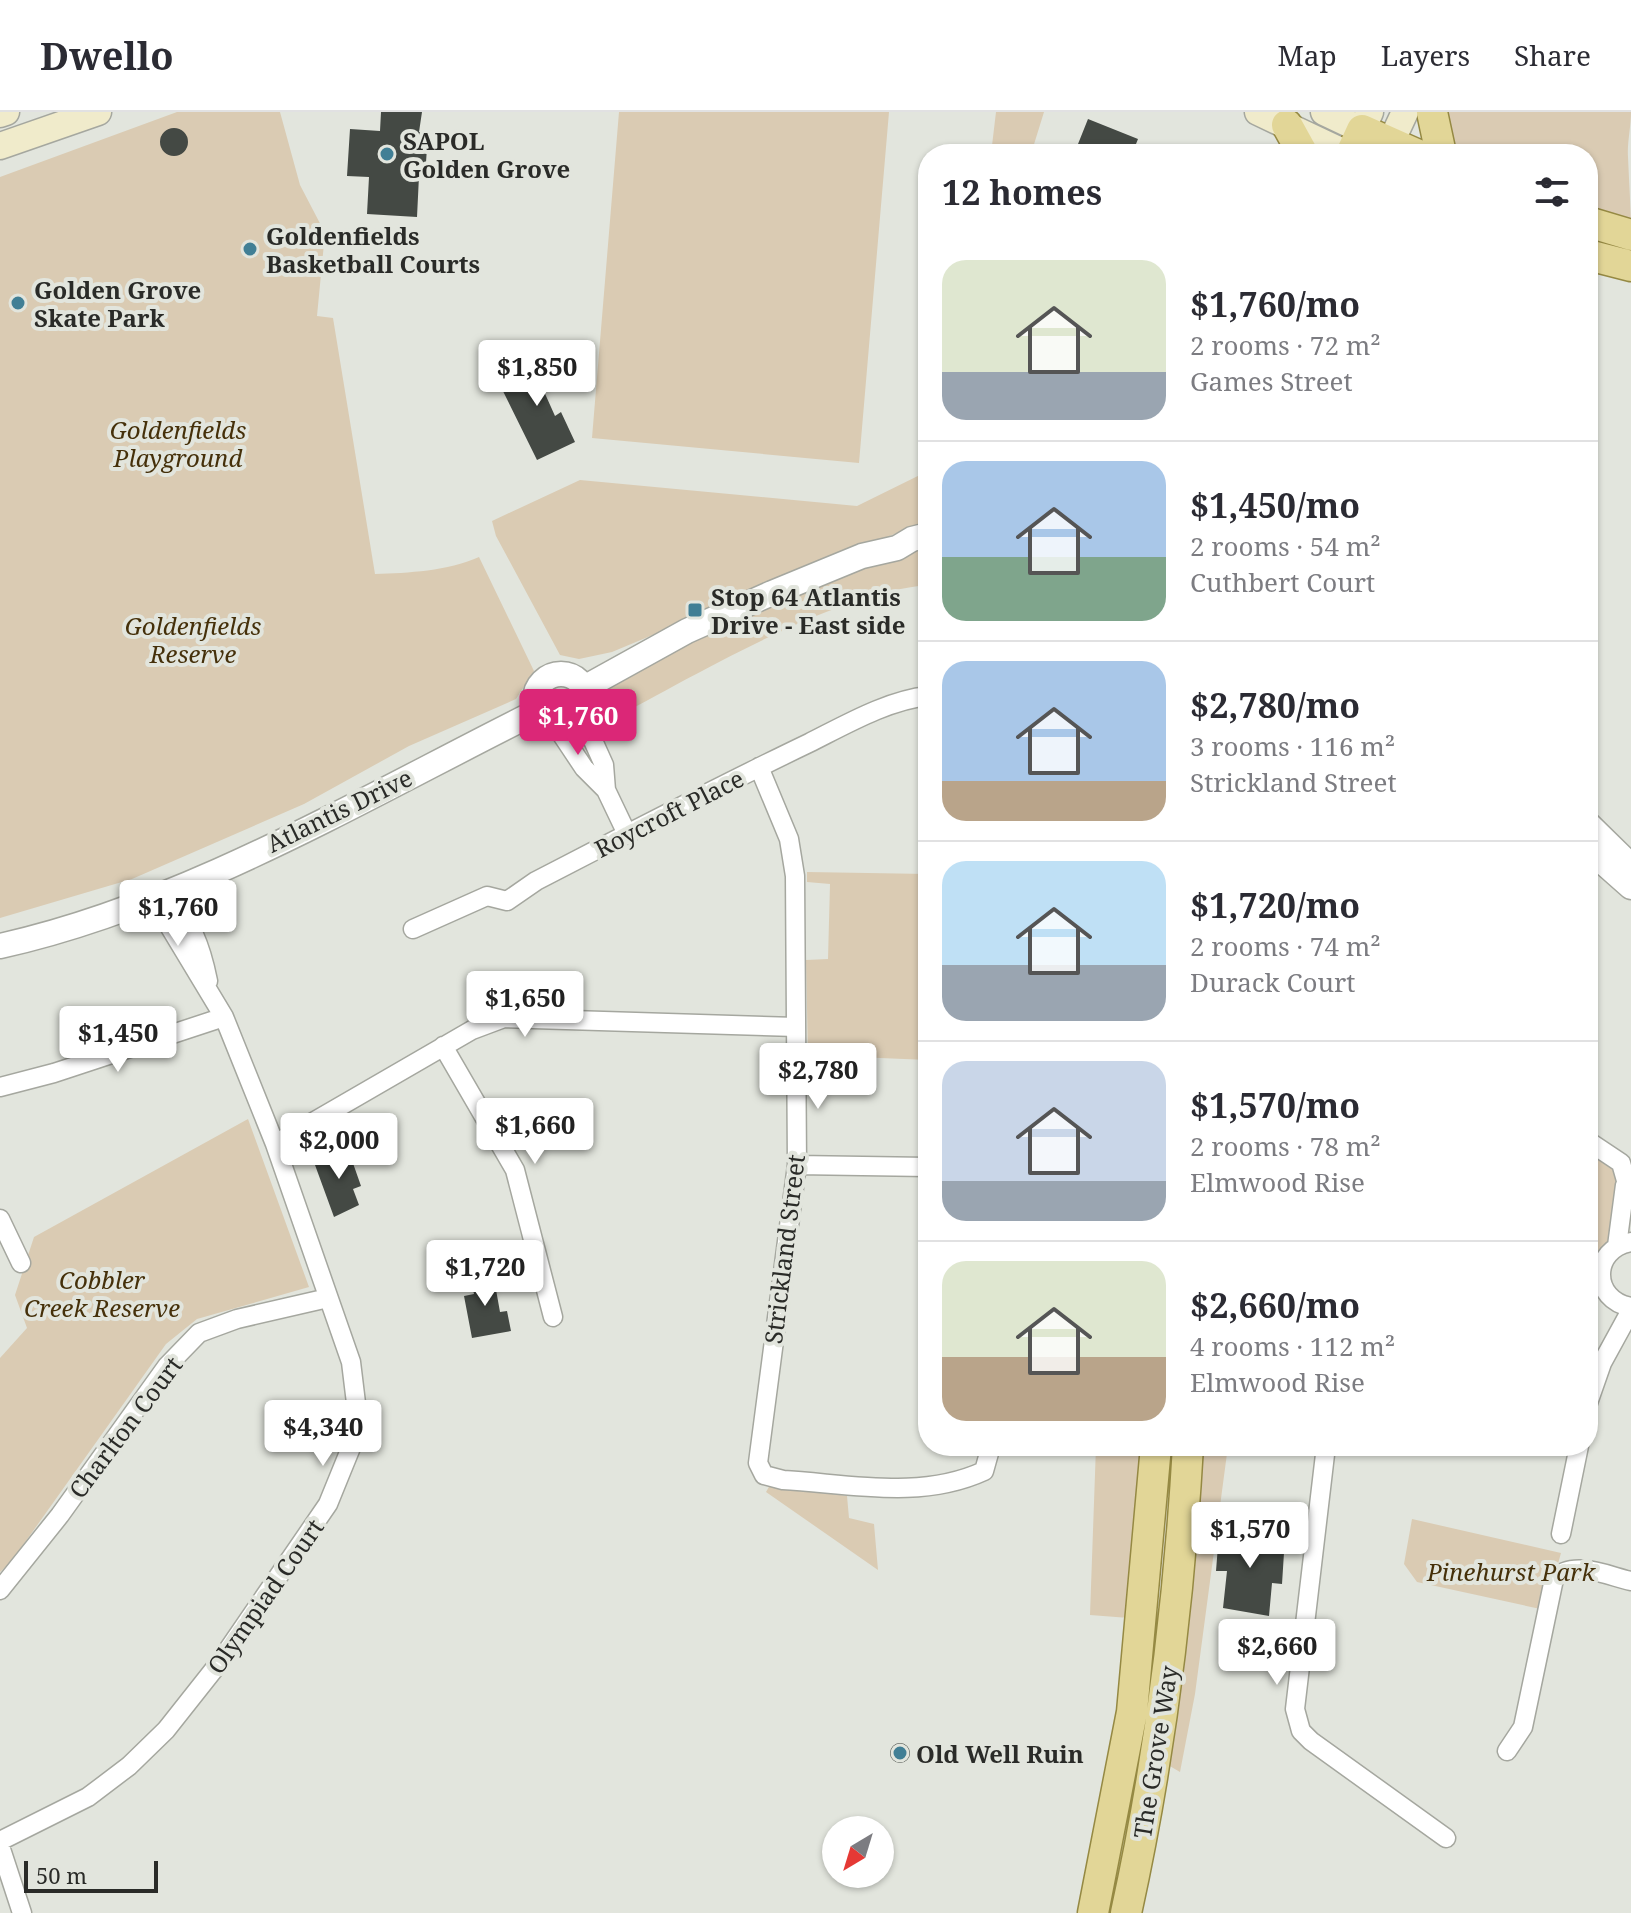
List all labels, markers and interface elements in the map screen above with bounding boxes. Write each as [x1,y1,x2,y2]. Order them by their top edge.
text: Dwello [40,29,174,81]
text: Map [1278,36,1337,74]
text: Layers [1381,36,1470,74]
text: Share [1514,36,1591,74]
place label: SAPOL Golden Grove [403,124,570,185]
marker: SAPOL Golden Grove [378,145,396,163]
text: 12 homes [942,169,1102,215]
icon: filters [1530,170,1574,214]
place label: Goldenfields Basketball Courts [266,219,480,280]
marker: Goldenfields Basketball Courts [241,240,259,258]
place label: Golden Grove Skate Park [34,273,201,334]
text: $1,760/mo [1190,281,1360,327]
icon: home [1006,292,1102,388]
marker: Golden Grove Skate Park [9,294,27,312]
text: 2 rooms · 72 m² [1190,327,1381,363]
pin: $1,850 [472,340,602,408]
text: $1,850 [496,348,578,384]
text: Games Street [1190,363,1353,399]
park label: Goldenfields Playground [110,413,246,474]
text: $1,450/mo [1190,482,1360,528]
icon: home [1006,493,1102,589]
text: 2 rooms · 54 m² [1190,528,1381,564]
text: Cuthbert Court [1190,564,1375,600]
place label: Stop 64 Atlantis Drive - East side [711,580,905,641]
marker: Stop 64 Atlantis Drive - East side [686,601,704,619]
park label: Goldenfields Reserve [125,609,261,670]
text: $2,780/mo [1190,682,1360,728]
pin: $1,760 [513,689,643,757]
icon: home [1006,693,1102,789]
text: $1,760 [537,697,619,733]
text: 3 rooms · 116 m² [1190,728,1395,764]
street label: Atlantis Drive [261,761,417,859]
street label: Roycroft Place [589,761,749,865]
text: Strickland Street [1190,764,1397,800]
pin: $1,760 [113,880,243,948]
text: $1,720/mo [1190,882,1360,928]
text: $1,760 [137,888,219,924]
icon: home [1006,893,1102,989]
text: 2 rooms · 74 m² [1190,928,1381,964]
text: Durack Court [1190,964,1355,1000]
pin: $1,650 [460,971,590,1039]
text: $1,650 [484,979,566,1015]
pin: $1,450 [53,1006,183,1074]
text: $1,450 [77,1014,159,1050]
pin: $2,780 [753,1043,883,1111]
text: $2,780 [777,1051,859,1087]
text: $1,570/mo [1190,1082,1360,1128]
icon: home [1006,1093,1102,1189]
pin: $1,660 [470,1098,600,1166]
text: $1,660 [494,1106,576,1142]
pin: $2,000 [274,1113,404,1181]
text: $2,000 [298,1121,380,1157]
text: 2 rooms · 78 m² [1190,1128,1381,1164]
street label: Strickland Street [756,1152,812,1346]
text: Elmwood Rise [1190,1164,1365,1200]
pin: $1,720 [420,1240,550,1308]
text: $1,720 [444,1248,526,1284]
park label: Cobbler Creek Reserve [24,1263,180,1324]
text: $2,660/mo [1190,1282,1360,1328]
icon: home [1006,1293,1102,1389]
text: 4 rooms · 112 m² [1190,1328,1395,1364]
street label: Charlton Court [61,1349,189,1505]
text: Elmwood Rise [1190,1364,1365,1400]
pin: $4,340 [258,1400,388,1468]
text: $4,340 [282,1408,364,1444]
pin: $1,570 [1185,1502,1315,1570]
text: $1,570 [1209,1510,1291,1546]
street label: Olympiad Court [199,1512,331,1680]
park label: Pinehurst Park [1426,1555,1596,1588]
pin: $2,660 [1212,1619,1342,1687]
text: $2,660 [1236,1627,1318,1663]
street label: The Grove Way [1125,1663,1185,1841]
place label: Old Well Ruin [916,1737,1084,1770]
marker: Old Well Ruin [891,1744,909,1762]
north arrow [822,1816,894,1888]
map controls [822,1816,894,1888]
scale bar [24,1857,158,1893]
text: 50 m [36,1860,87,1890]

